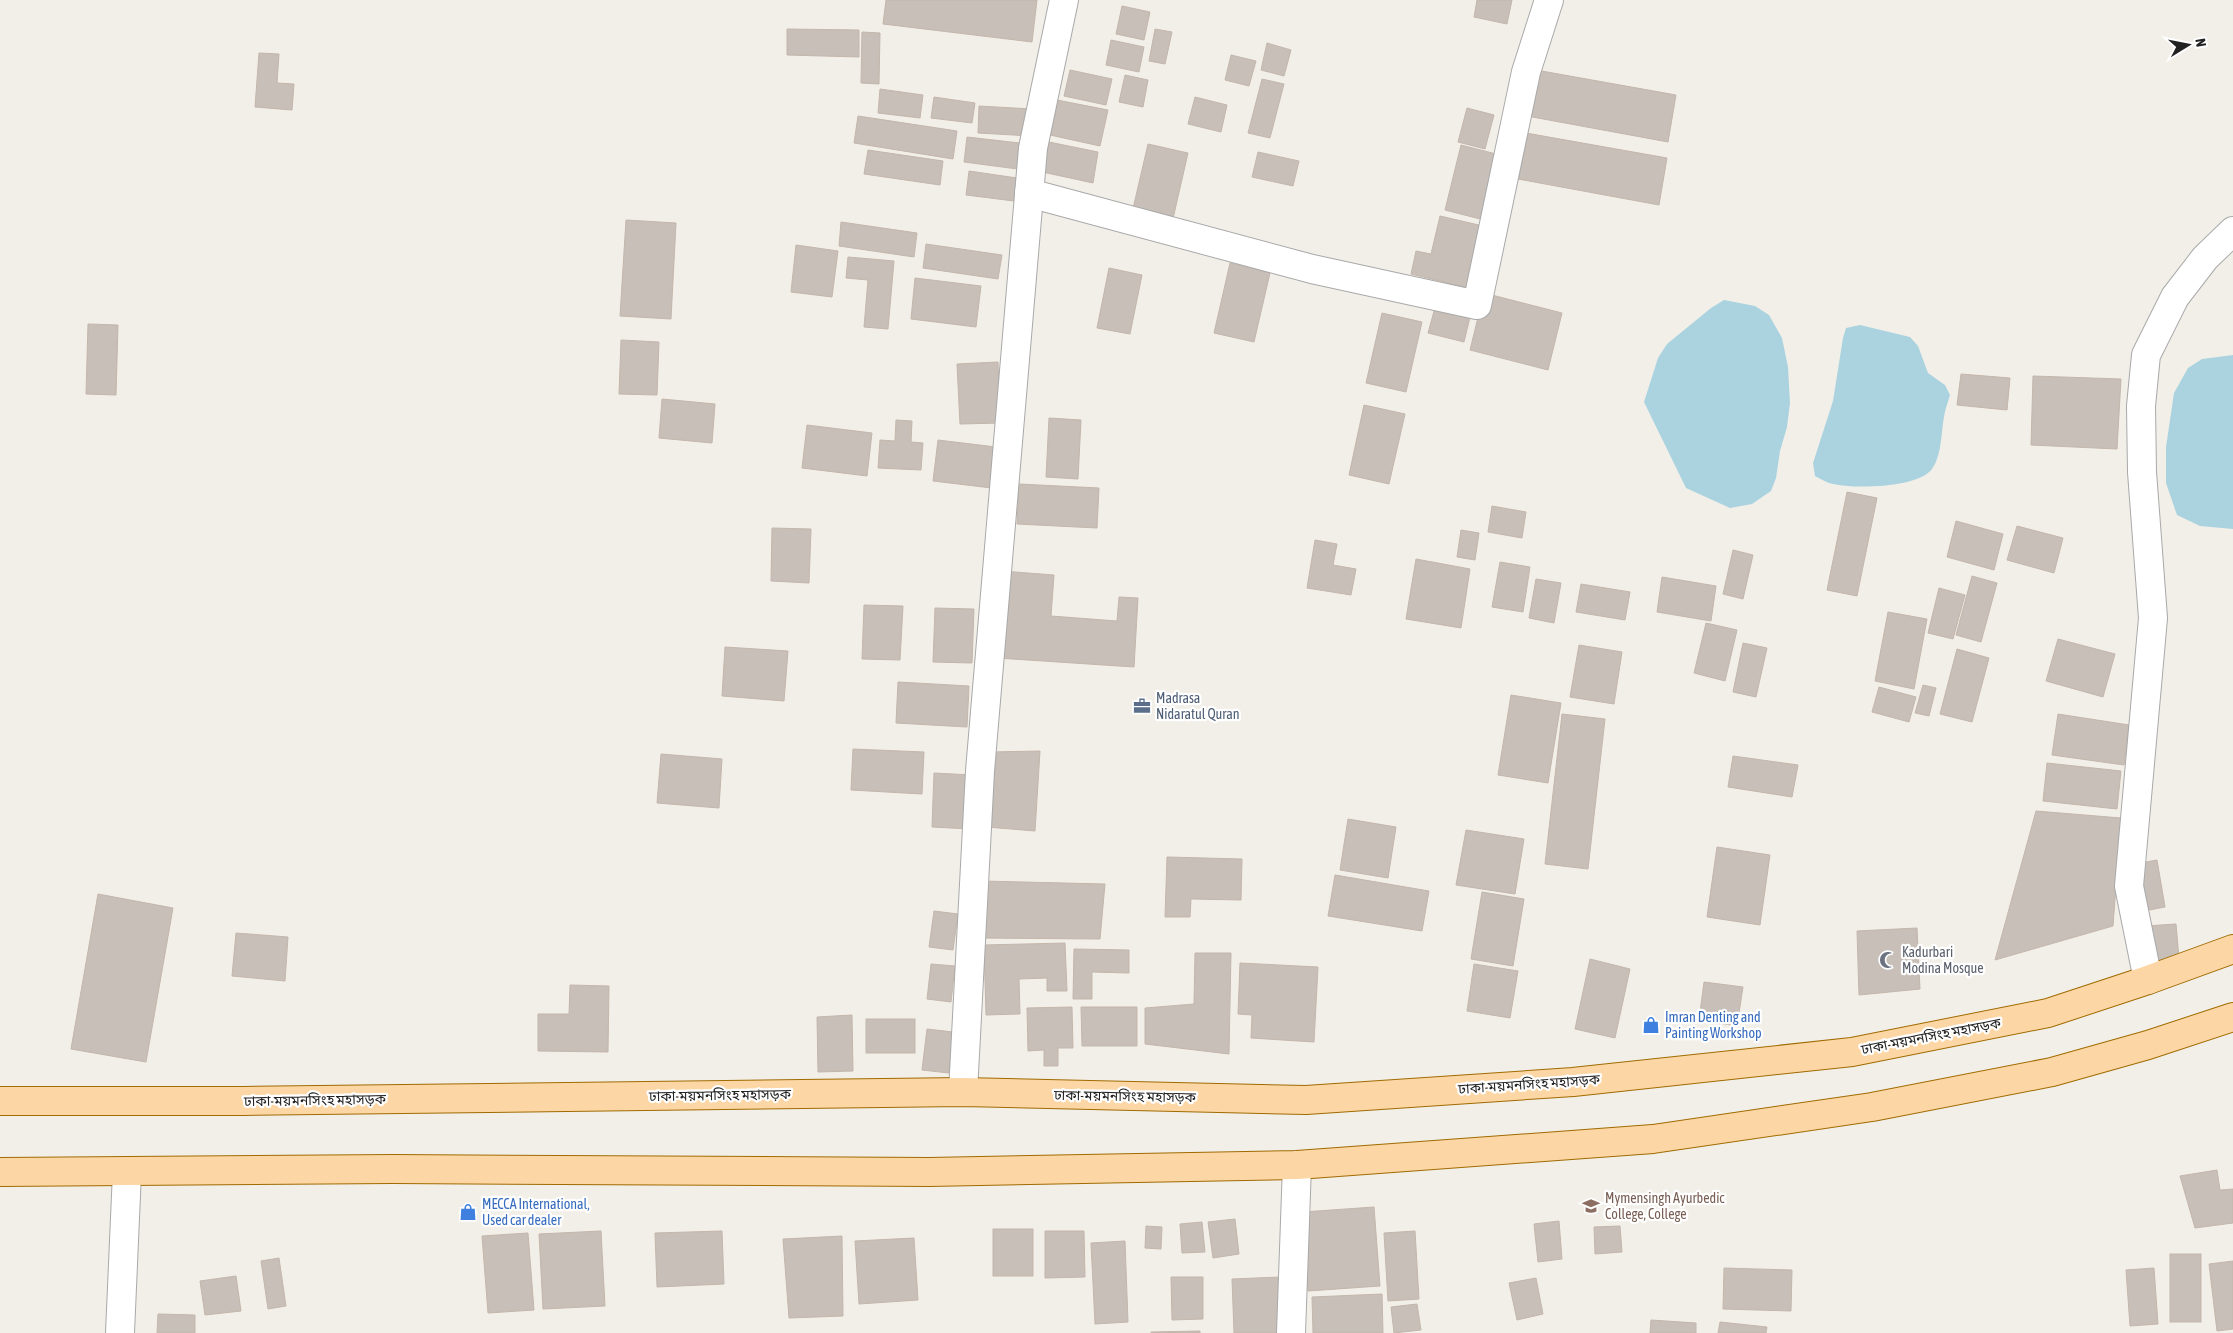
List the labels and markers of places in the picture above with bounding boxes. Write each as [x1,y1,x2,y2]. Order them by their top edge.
place label: Madrasa Nidaratul Quran [1156,690,1240,722]
office icon: Madrasa Nidaratul Quran [1132,696,1152,716]
place label: Kadurbari Modina Mosque [1902,944,1984,976]
mosque icon: Kadurbari Modina Mosque [1878,950,1898,970]
place label: Imran Denting and Painting Workshop [1665,1009,1762,1041]
shop icon: Imran Denting and Painting Workshop [1641,1015,1661,1035]
place label: Mymensingh Ayurbedic College, College [1605,1190,1725,1222]
place label: MECCA International, Used car dealer [482,1196,590,1228]
school or university icon: Mymensingh Ayurbedic College, College [1581,1196,1601,1216]
shop icon: MECCA International, Used car dealer [458,1202,478,1222]

